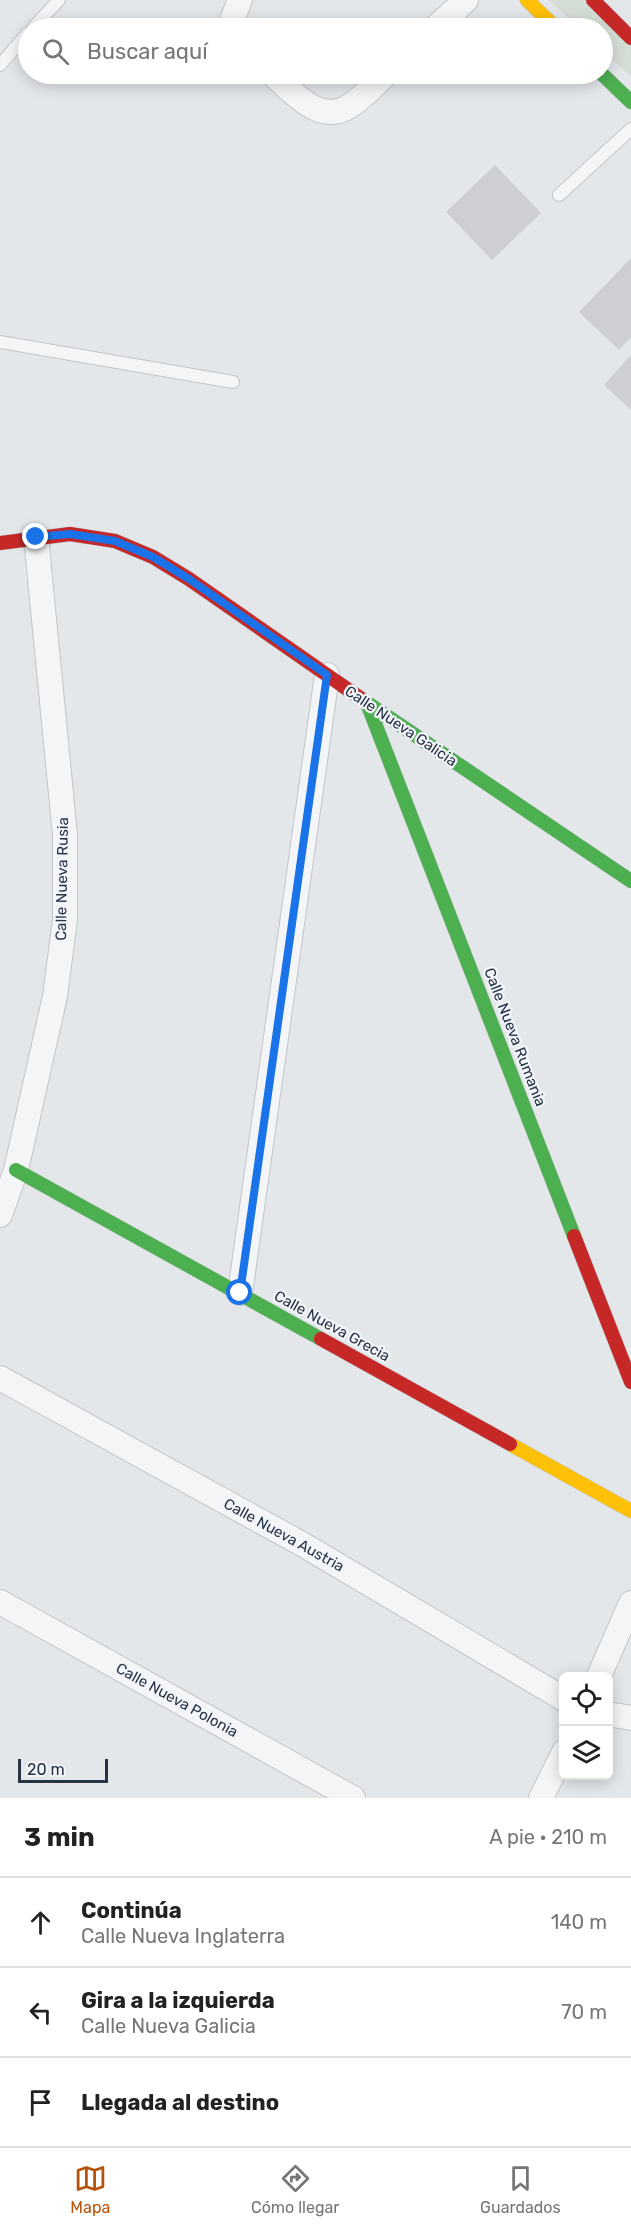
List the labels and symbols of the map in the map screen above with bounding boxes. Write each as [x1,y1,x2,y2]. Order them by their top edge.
route end [22,523,48,549]
street label: Calle Nueva Galicia [342,682,460,770]
street label: Calle Nueva Rusia [52,817,72,941]
street label: Calle Nueva Rumania [480,965,550,1109]
route start [226,1279,252,1305]
street label: Calle Nueva Grecia [271,1287,393,1365]
street label: Calle Nueva Austria [221,1494,347,1576]
street label: Calle Nueva Polonia [113,1659,241,1741]
scale bar [18,1756,108,1784]

